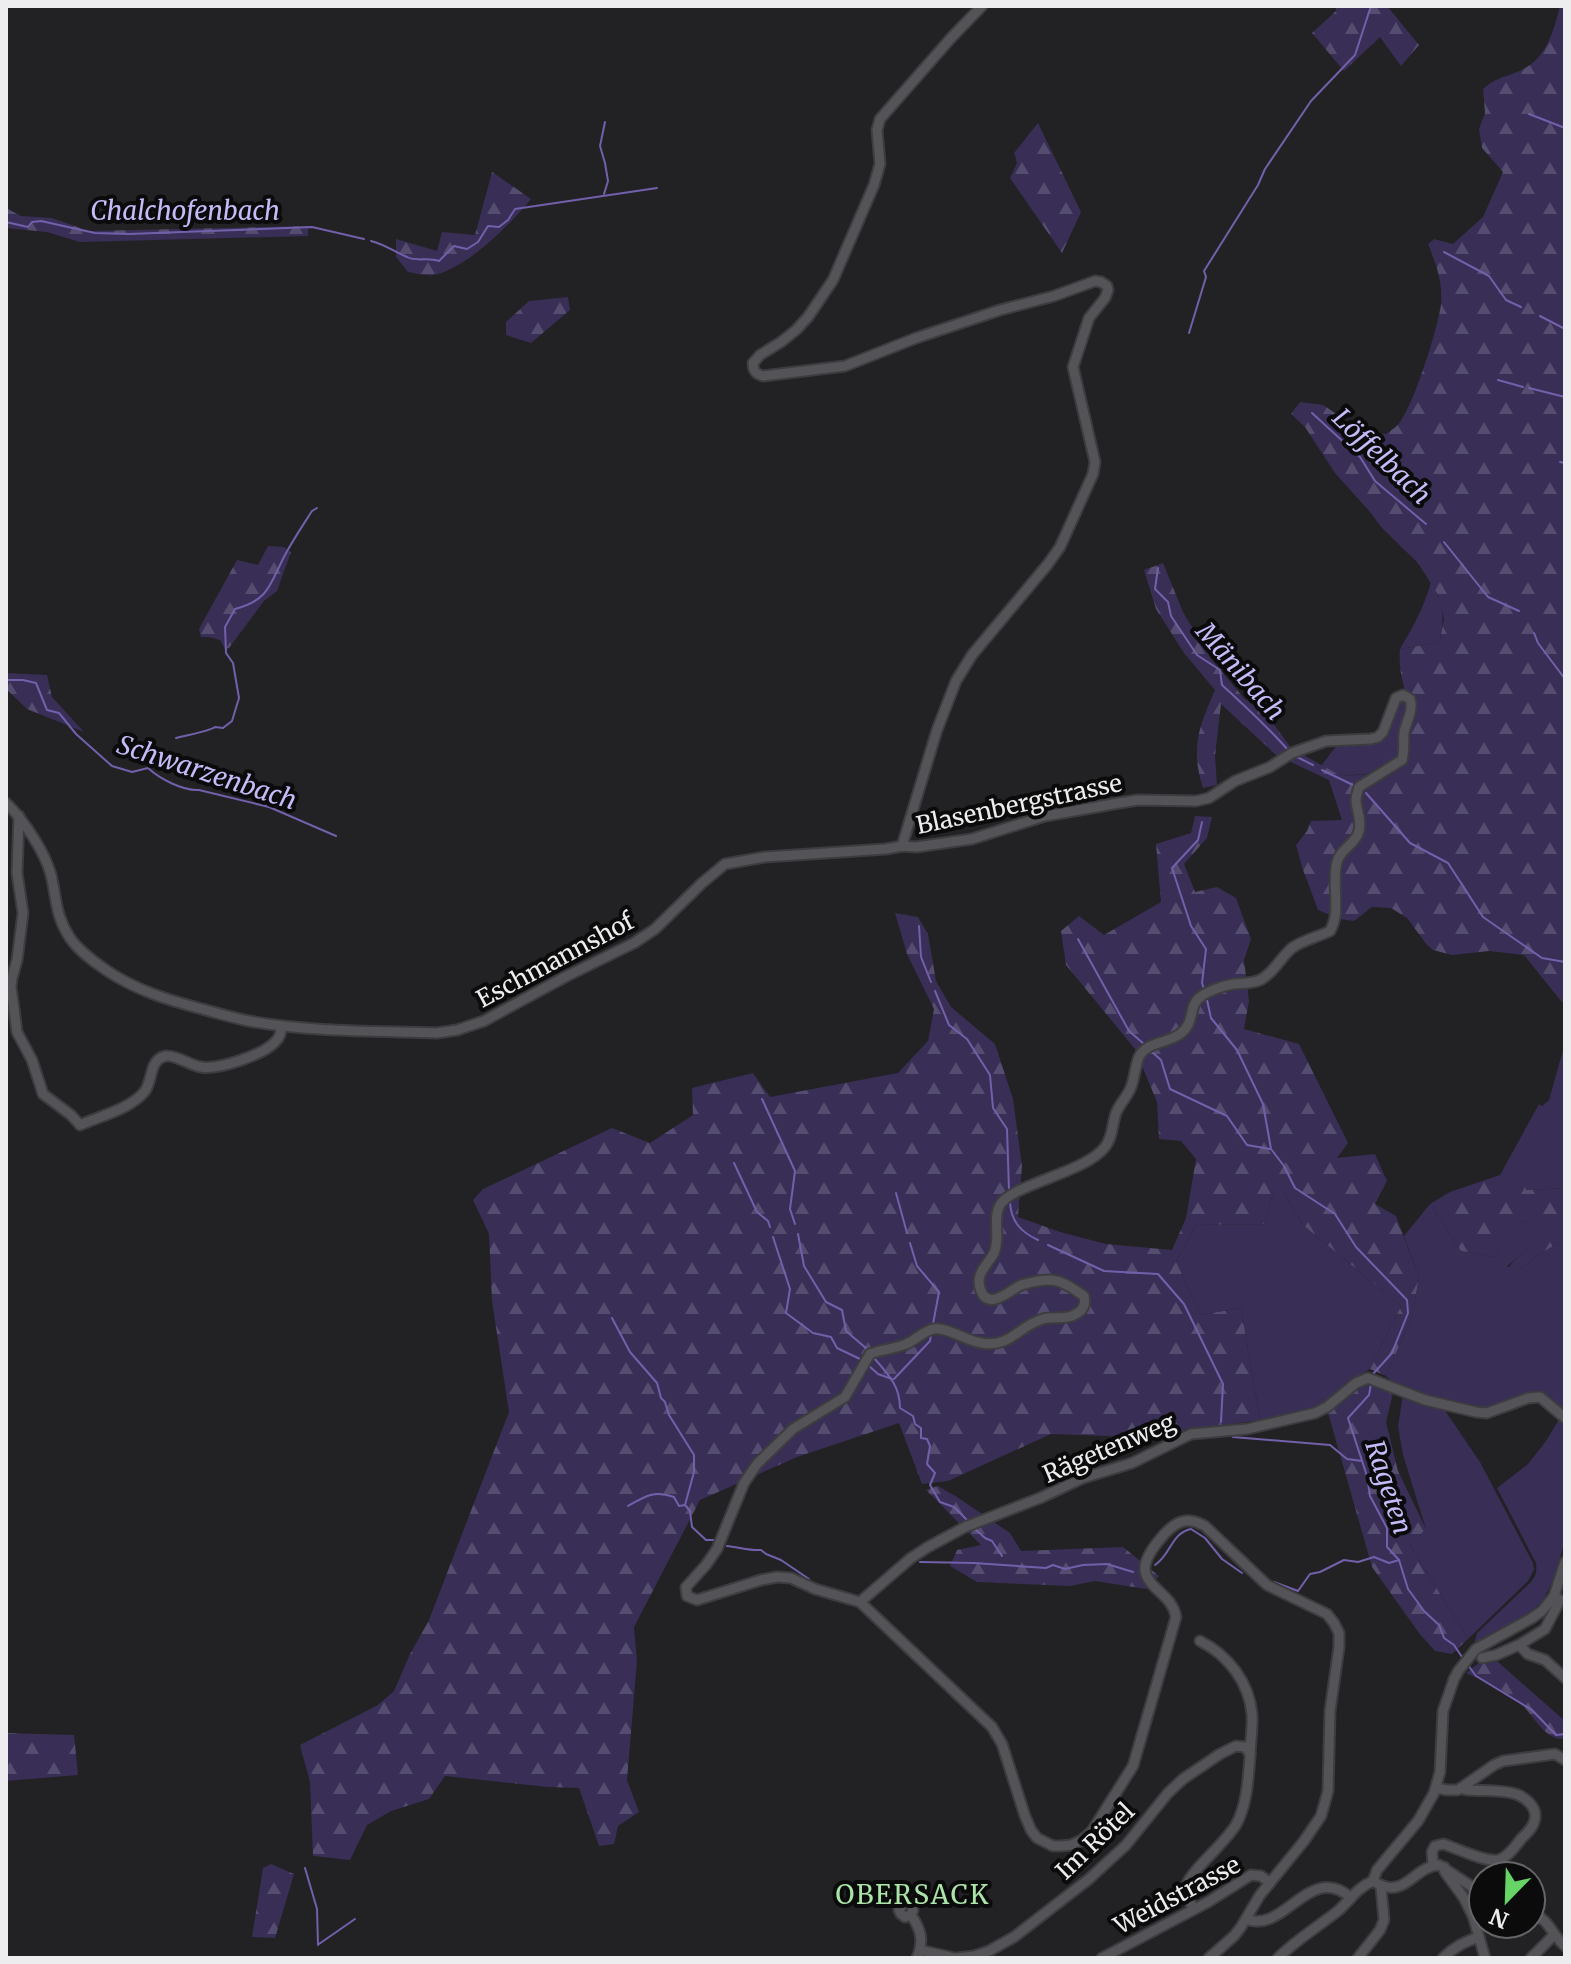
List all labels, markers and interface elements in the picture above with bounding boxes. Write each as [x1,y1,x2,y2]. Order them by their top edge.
water label: Chalchofenbach [90,194,280,227]
water label: Löffelbach [1326,401,1438,511]
water label: Mänibach [1189,614,1293,727]
water label: Schwarzenbach [113,727,301,817]
street label: Blasenbergstrasse [913,767,1125,841]
street label: Eschmannshof [471,905,640,1014]
street label: Rägetenweg [1038,1406,1180,1490]
water label: Rageten [1358,1436,1420,1538]
street label: Im Rötel [1049,1796,1141,1886]
street label: Weidstrasse [1108,1849,1245,1942]
north arrow [1467,1860,1547,1940]
district label: OBERSACK [836,1878,990,1911]
text: N [1485,1902,1513,1935]

